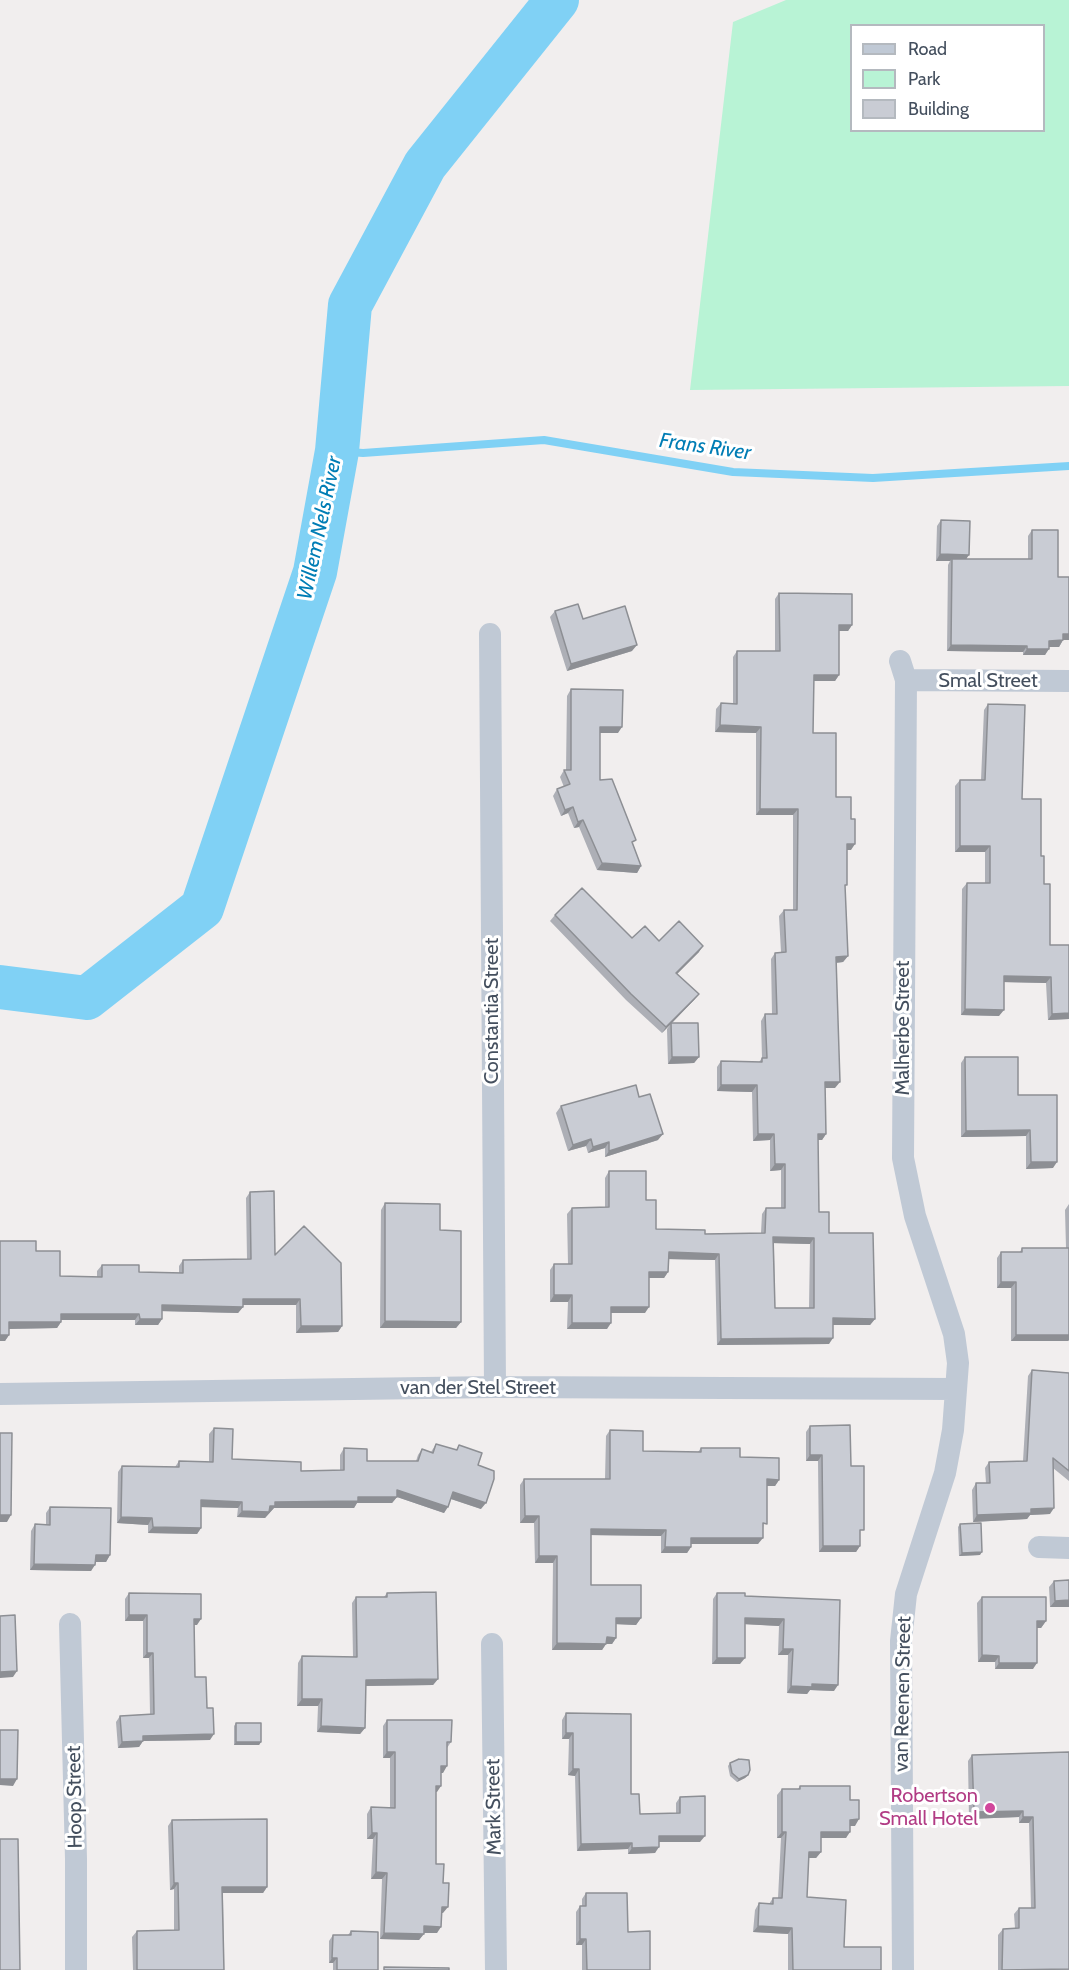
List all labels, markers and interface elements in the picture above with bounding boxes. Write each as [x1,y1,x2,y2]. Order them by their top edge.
legend [850,24,1045,132]
text: Road [908,38,947,60]
text: Park [908,68,940,90]
text: Building [908,98,969,120]
water label: Frans River [658,428,752,466]
water label: Willem Nels River [292,454,348,602]
street label: Smal Street [938,669,1038,693]
street label: Constantia Street [480,938,504,1084]
street label: Malherbe Street [891,960,915,1096]
street label: van der Stel Street [400,1376,556,1400]
street label: van Reenen Street [890,1616,916,1772]
street label: Hoop Street [62,1745,88,1849]
street label: Mark Street [481,1758,507,1856]
place label: Robertson Small Hotel [879,1784,978,1831]
marker: Robertson Small Hotel [983,1801,997,1815]

